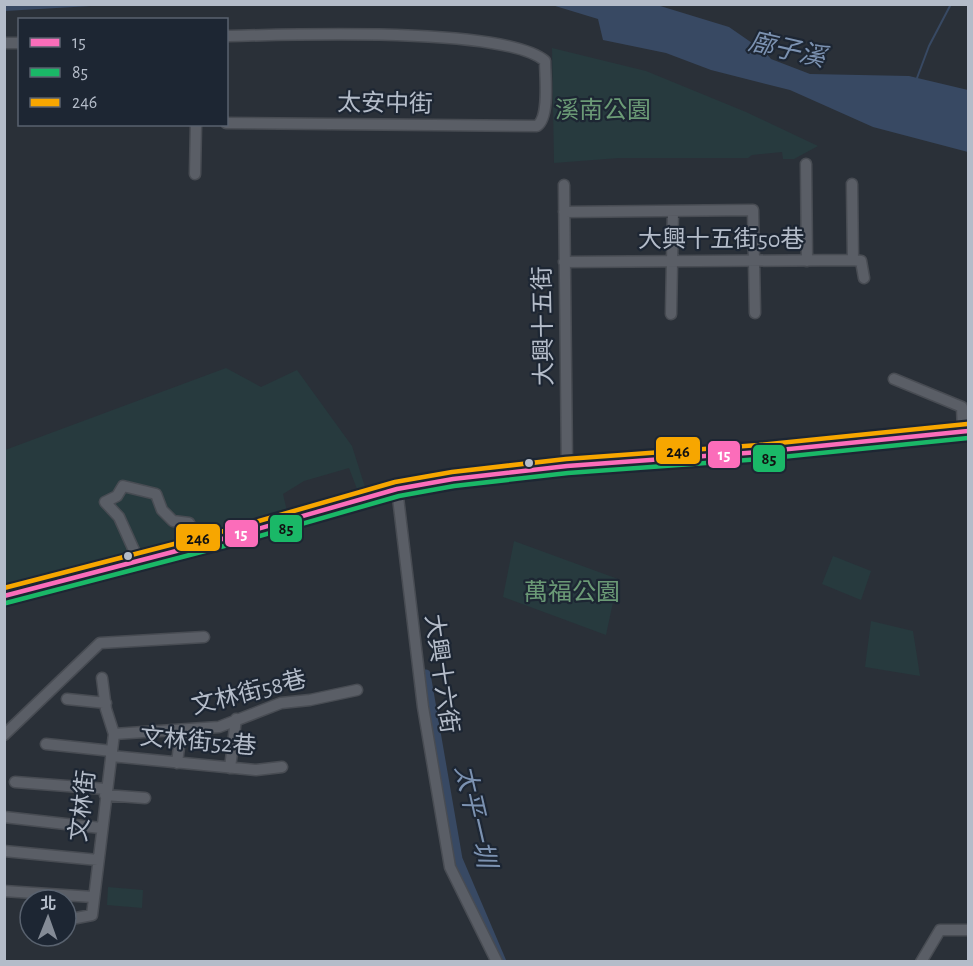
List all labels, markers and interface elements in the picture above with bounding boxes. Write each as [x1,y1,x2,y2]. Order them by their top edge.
legend [18,18,228,126]
water label: 廍子溪 [746,28,832,72]
text: 15 [72,34,86,52]
text: 85 [72,64,88,82]
street label: 太安中街 [337,89,433,117]
text: 246 [72,94,97,112]
park label: 溪南公園 [555,97,651,123]
street label: 大興十五街50巷 [638,226,804,252]
street label: 大興十五街 [529,266,557,386]
line badge: 246 [655,436,701,465]
line badge: 15 [707,440,741,469]
text: 246 [666,444,690,460]
line badge: 85 [752,444,786,473]
text: 15 [718,447,730,463]
text: 85 [762,451,776,467]
unlabelled marker [523,457,535,469]
line badge: 85 [269,514,303,543]
line badge: 15 [224,519,259,548]
text: 85 [279,521,293,537]
line badge: 246 [175,523,221,552]
text: 15 [235,526,247,542]
text: 246 [186,531,210,547]
unlabelled marker [122,550,134,562]
park label: 萬福公園 [524,579,620,605]
street label: 大興十六街 [421,613,463,735]
street label: 文林街58巷 [189,665,309,719]
street label: 文林街52巷 [139,723,257,759]
water label: 太平一圳 [451,762,501,873]
street label: 文林街 [65,769,99,843]
north arrow [18,888,78,948]
text: 北 [40,895,56,912]

